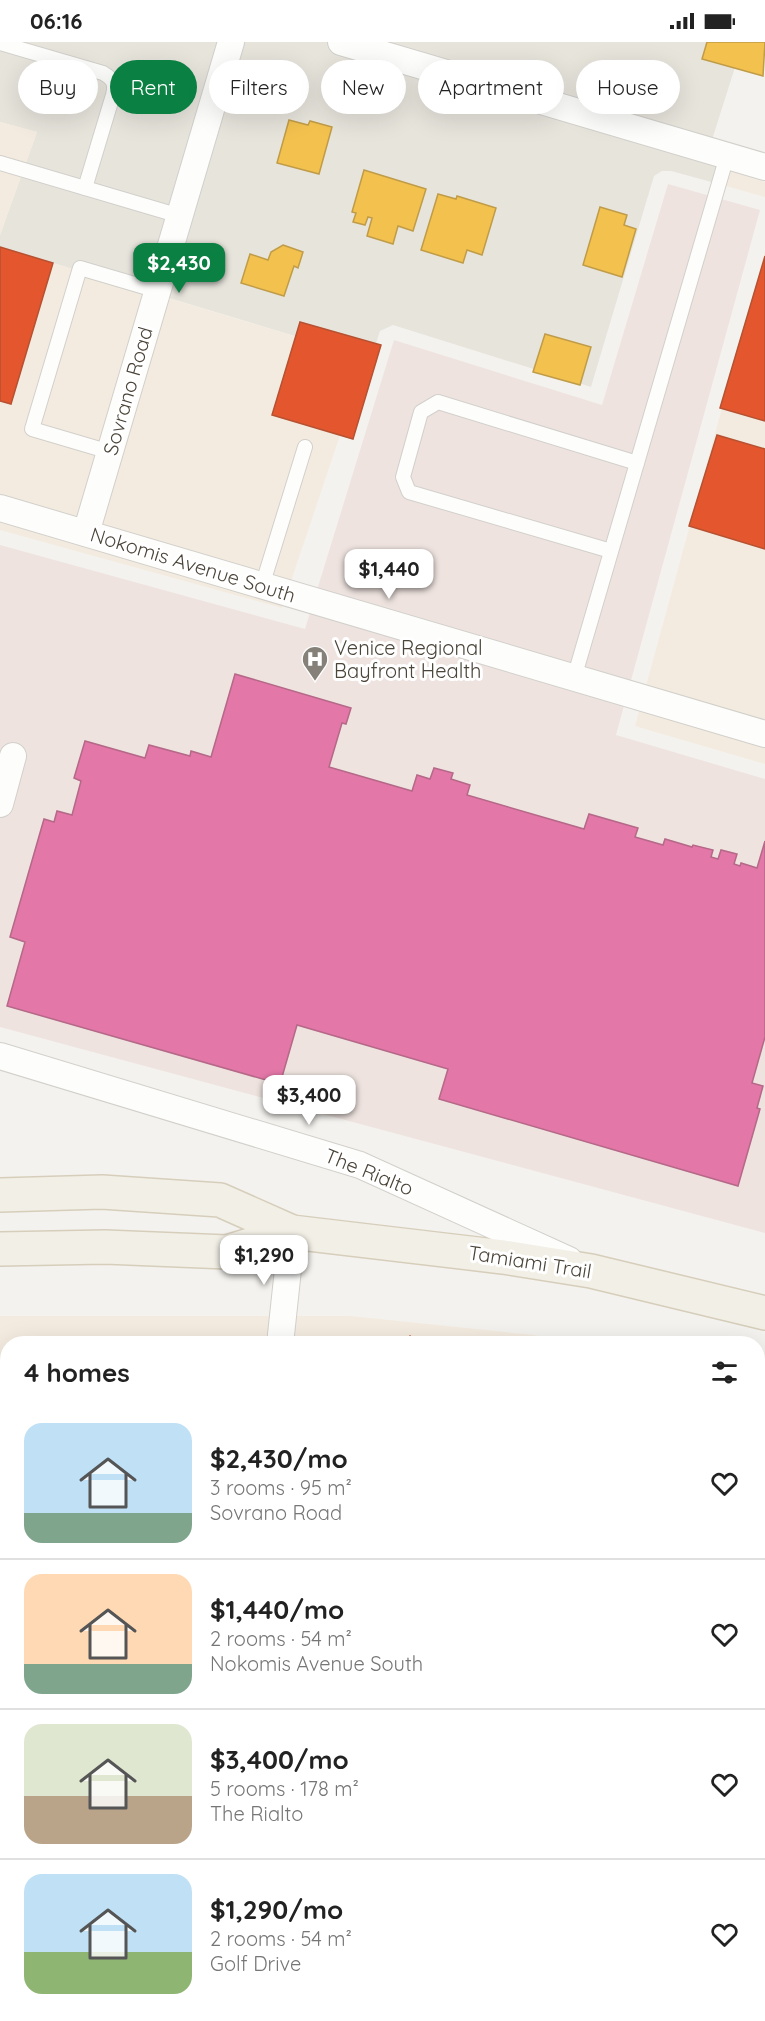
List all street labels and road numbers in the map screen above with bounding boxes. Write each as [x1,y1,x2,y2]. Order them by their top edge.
street label: Sovrano Road [97,324,158,458]
street label: Nokomis Avenue South [88,521,299,608]
street label: The Rialto [321,1142,417,1201]
street label: Tamiami Trail [467,1239,593,1284]

